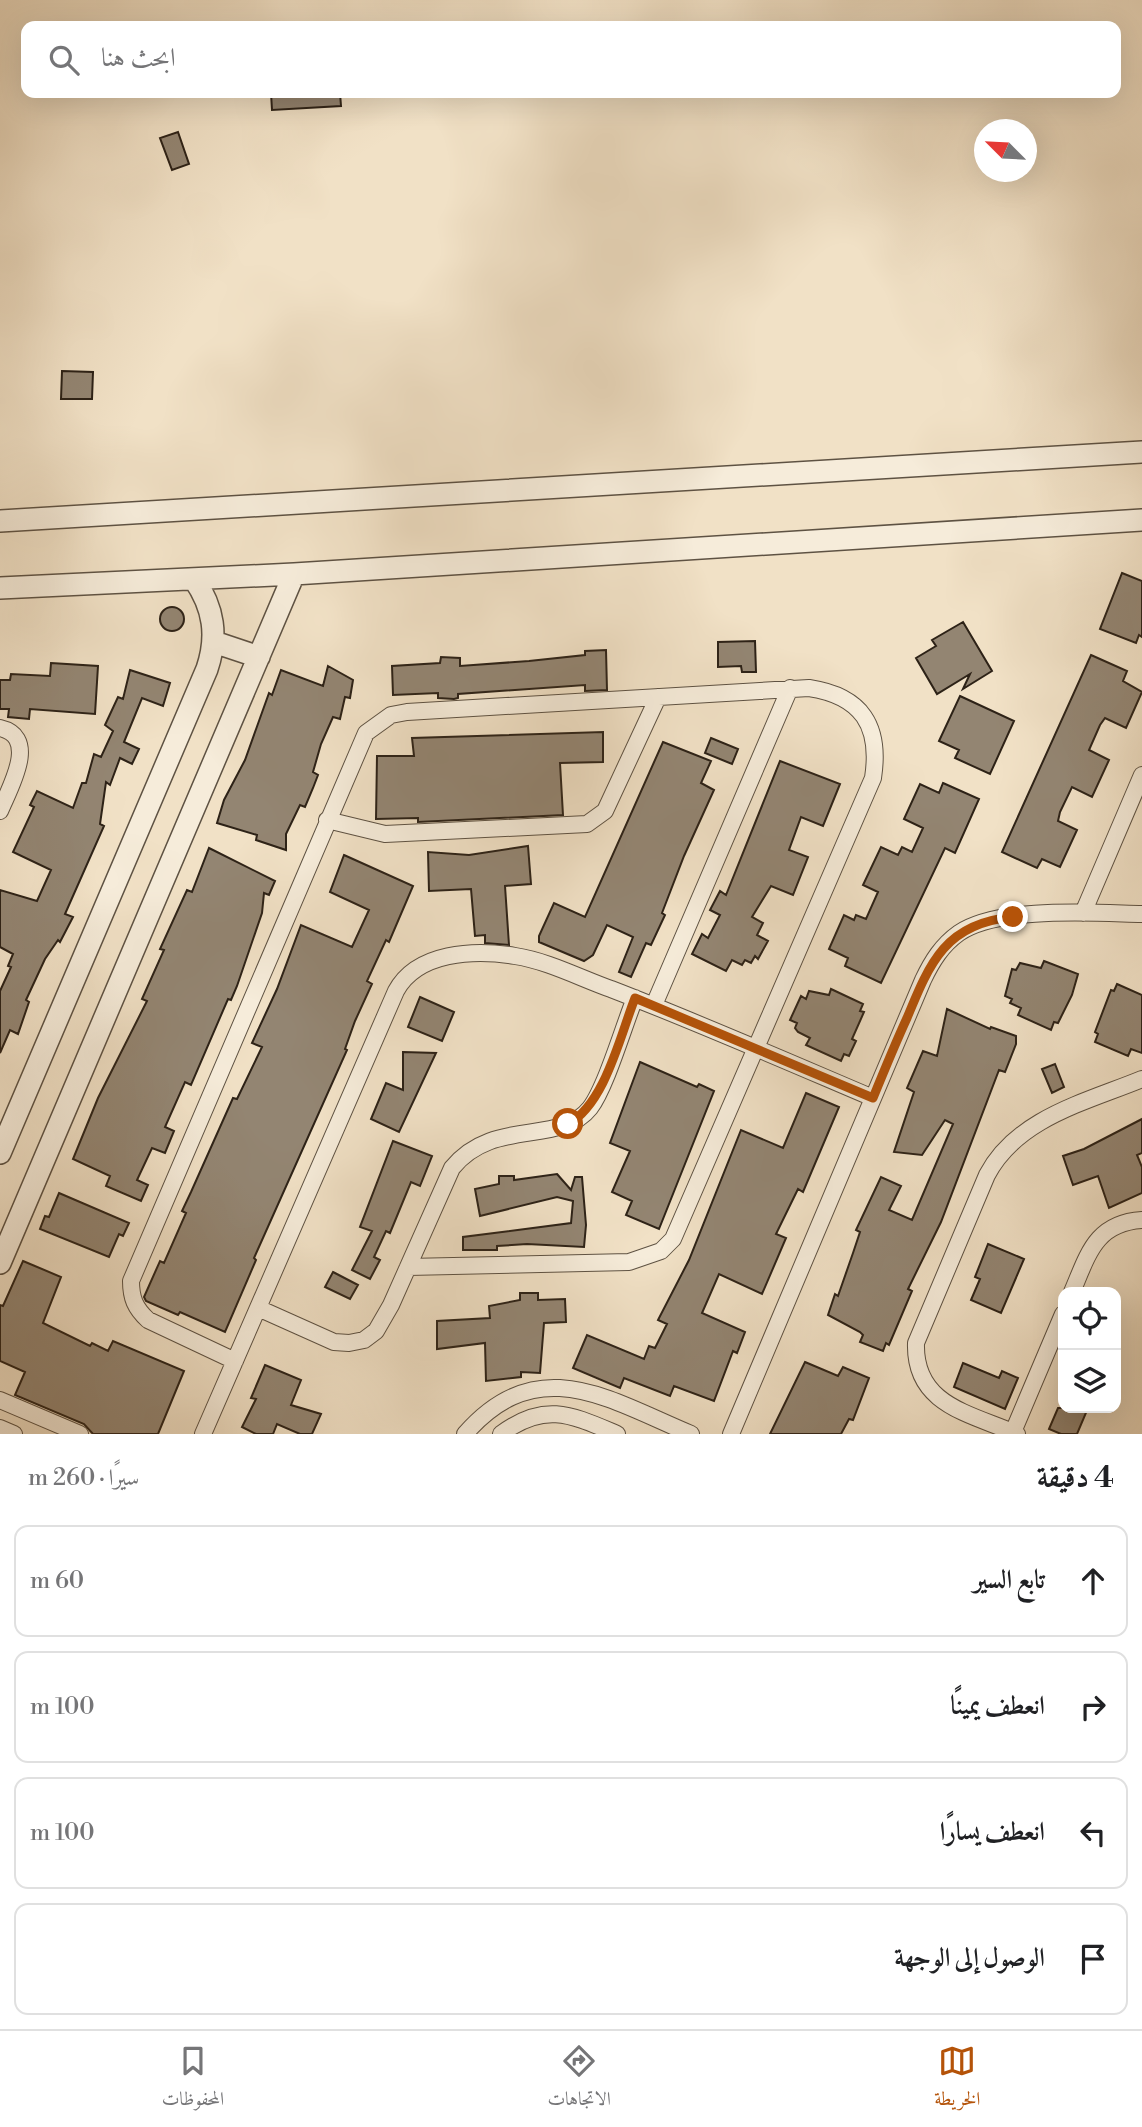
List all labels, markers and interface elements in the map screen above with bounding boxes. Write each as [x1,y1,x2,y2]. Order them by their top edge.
search box [21,21,1121,98]
icon: search [45,41,83,79]
text: ابحث هنا [101,42,176,74]
north arrow [974,119,1037,182]
route end [997,901,1028,932]
route start [552,1108,583,1139]
map controls [1058,1287,1121,1413]
button: locate [1058,1287,1121,1350]
button: layers [1058,1350,1121,1413]
text: 4 دقيقة [1037,1459,1114,1497]
text: سيرًا · 260 m [28,1464,139,1492]
icon: ahead [1074,1562,1112,1600]
text: تابع السير [973,1564,1045,1596]
text: 60 m [30,1567,84,1595]
icon: right [1074,1688,1112,1726]
text: انعطف يمينًا [950,1690,1045,1722]
text: 100 m [30,1693,95,1721]
icon: left [1074,1814,1112,1852]
text: انعطف يسارًا [940,1816,1045,1848]
text: 100 m [30,1819,95,1847]
icon: arrive [1074,1940,1112,1978]
text: الوصول إلى الوجهة [894,1942,1045,1974]
tab: المحفوظات [162,2042,224,2117]
tab: الاتجاهات [547,2042,611,2117]
tab: الخريطة [934,2042,980,2117]

